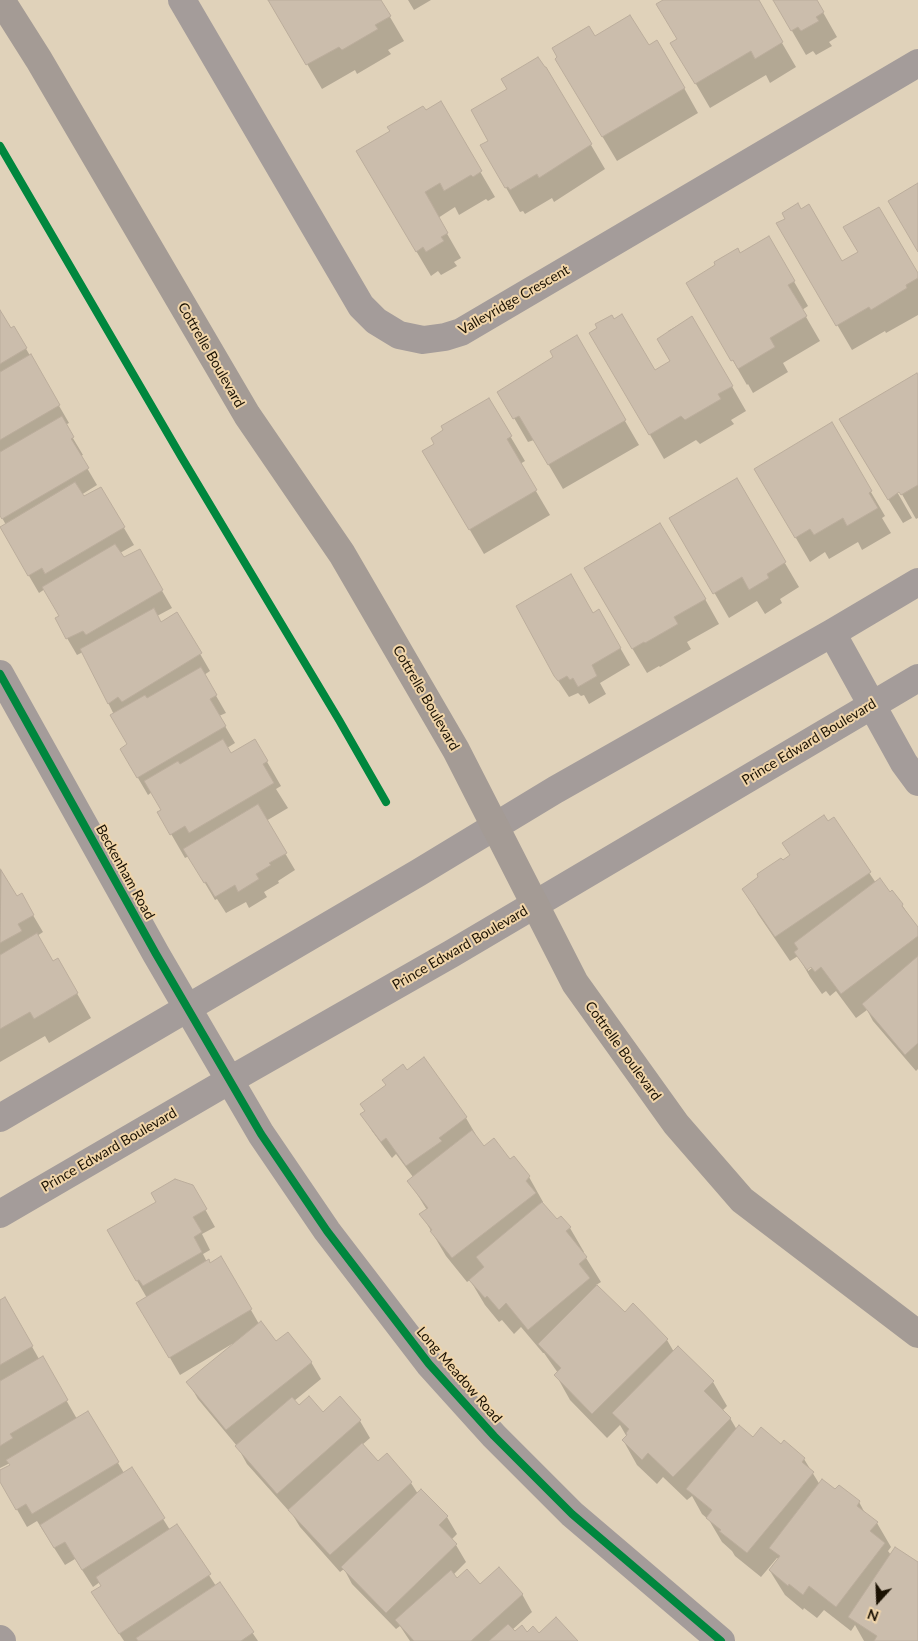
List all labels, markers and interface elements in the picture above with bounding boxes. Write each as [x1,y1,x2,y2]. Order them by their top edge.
street label: Valleyridge Crescent [456,261,572,339]
street label: Cottrelle Boulevard [174,300,248,410]
street label: Cottrelle Boulevard [389,643,463,753]
street label: Prince Edward Boulevard [739,695,879,789]
street label: Beckenham Road [92,822,158,922]
street label: Prince Edward Boulevard [389,902,531,994]
street label: Cottrelle Boulevard [581,998,665,1104]
street label: Prince Edward Boulevard [38,1104,180,1196]
street label: Long Meadow Road [413,1324,505,1426]
north arrow [853,1576,903,1626]
text: N [865,1606,881,1625]

